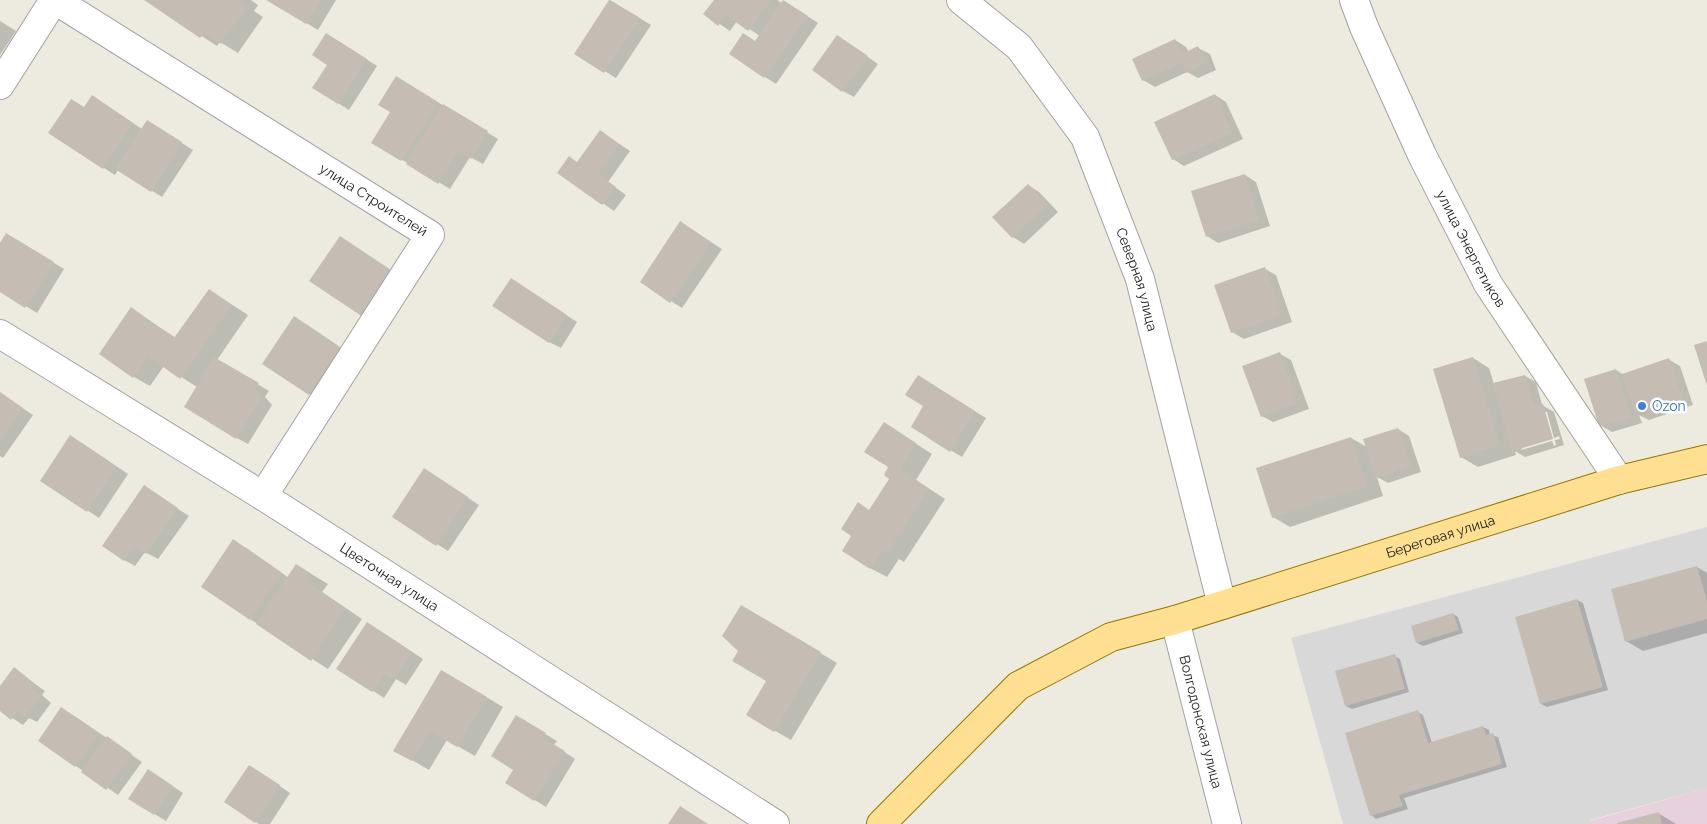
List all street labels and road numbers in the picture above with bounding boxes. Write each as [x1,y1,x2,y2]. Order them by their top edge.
street label: улица Строителей [317,160,430,239]
street label: улица Энергетиков [1433,188,1509,310]
street label: Северная улица [1113,225,1161,333]
street label: Береговая улица [1384,512,1497,561]
street label: Цветочная улица [337,539,442,615]
street label: Волгодонская улица [1176,653,1226,790]

